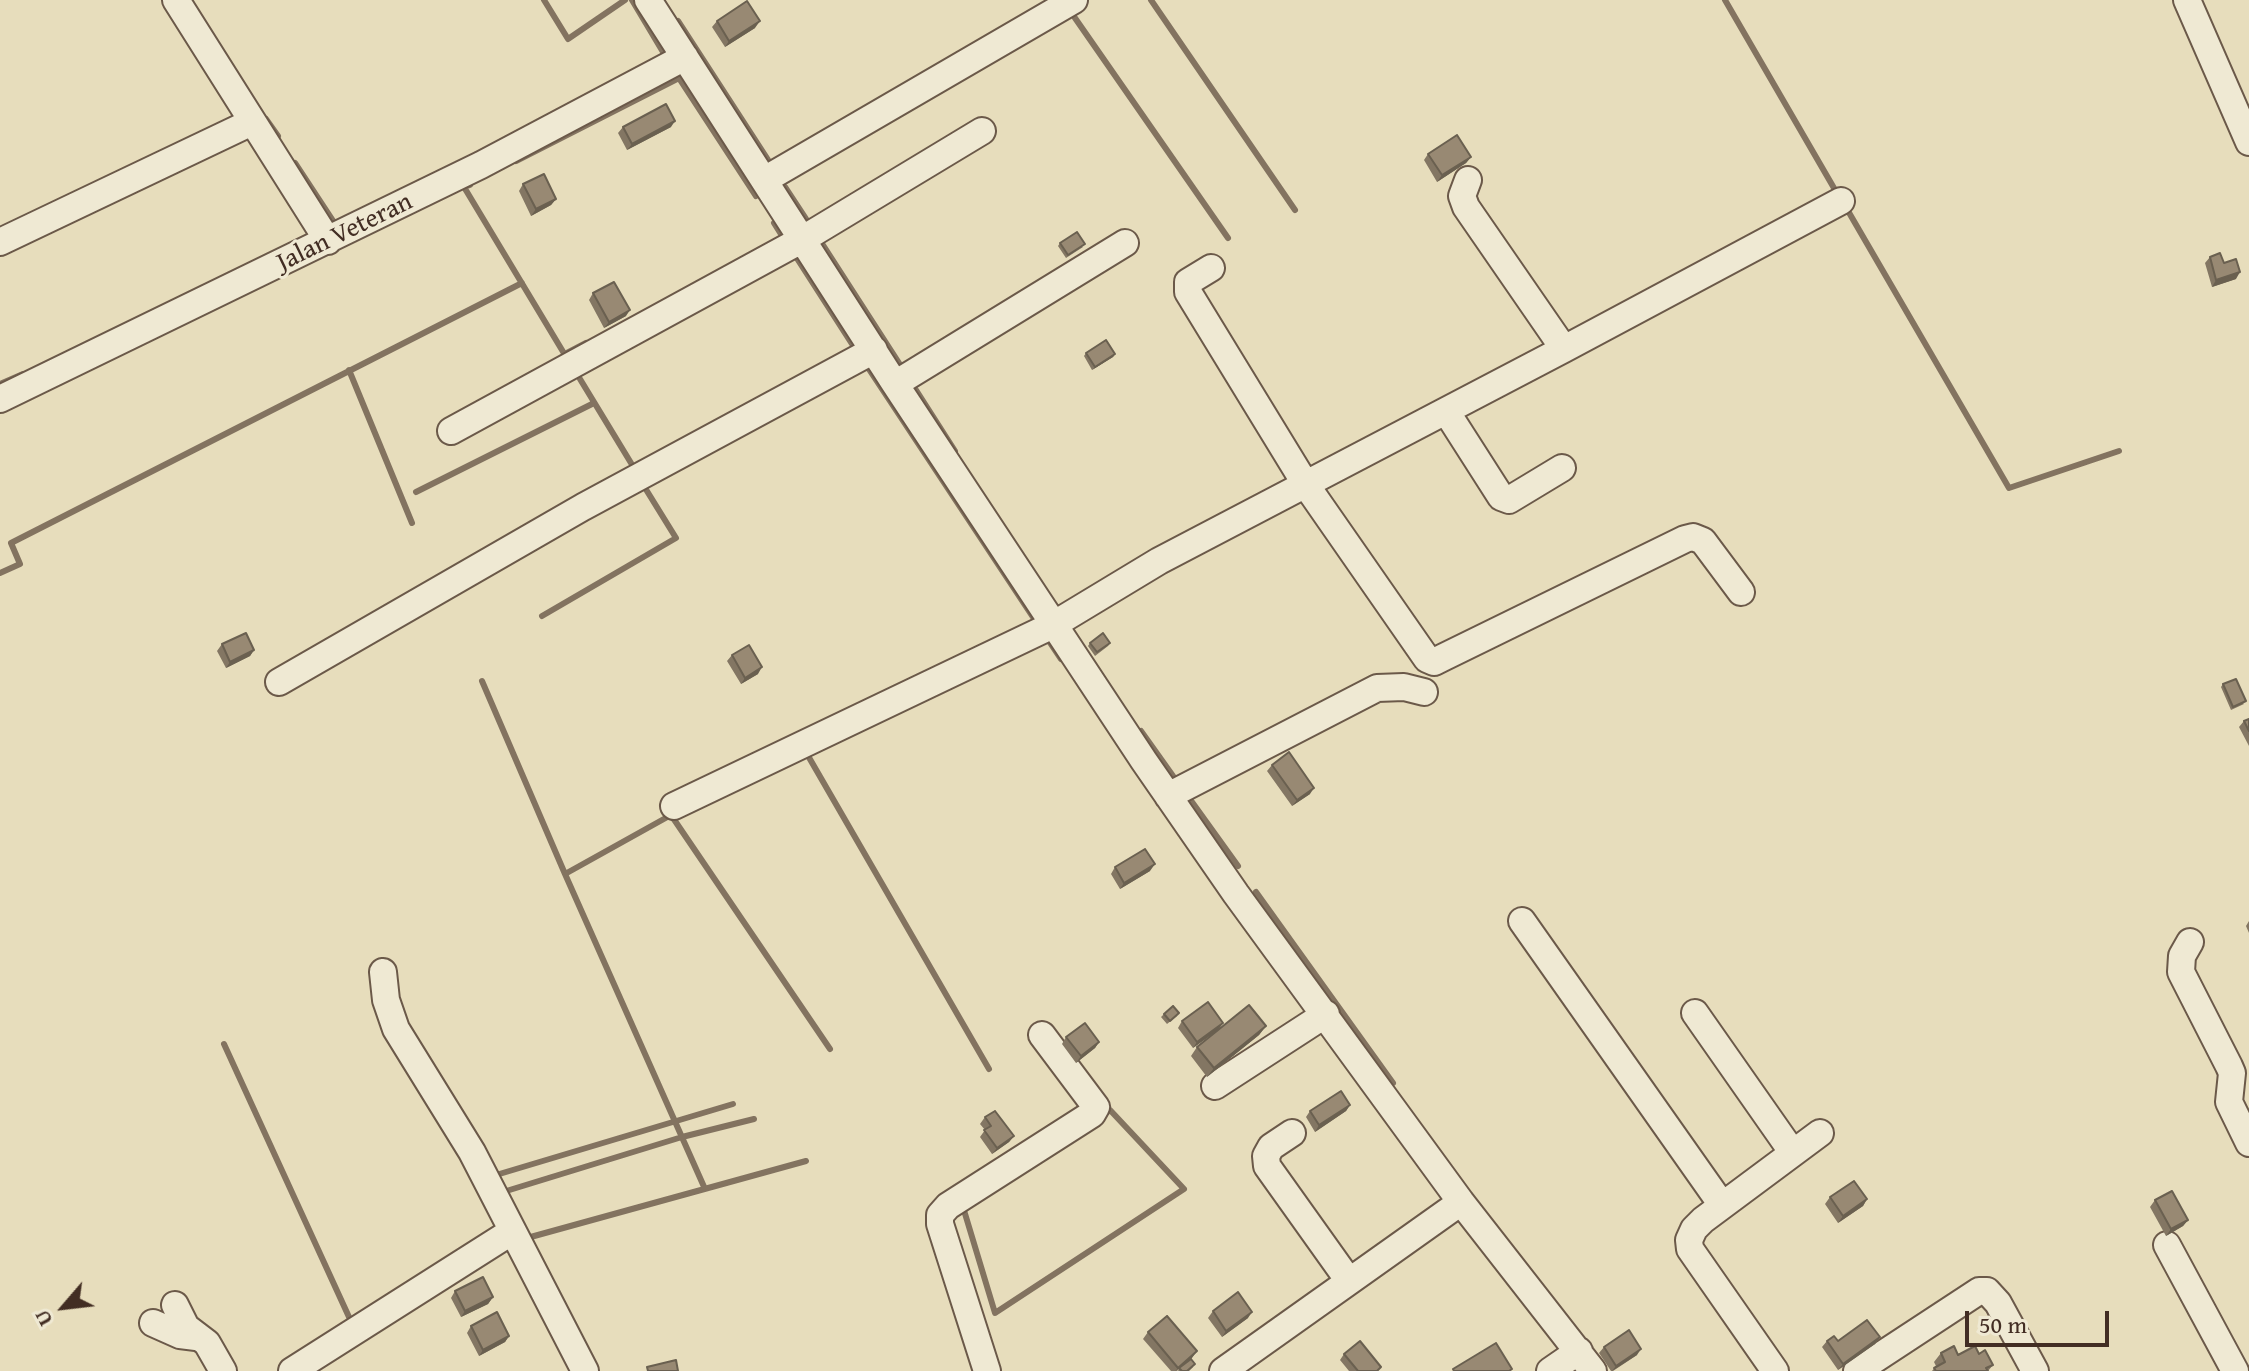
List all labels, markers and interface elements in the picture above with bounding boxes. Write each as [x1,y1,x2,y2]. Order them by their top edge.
street label: Jalan Veteran [272,187,418,279]
north arrow [24,1267,104,1347]
scale bar [1969,1295,2113,1345]
text: U [25,1304,60,1332]
text: 50 m [1979,1307,2027,1342]

